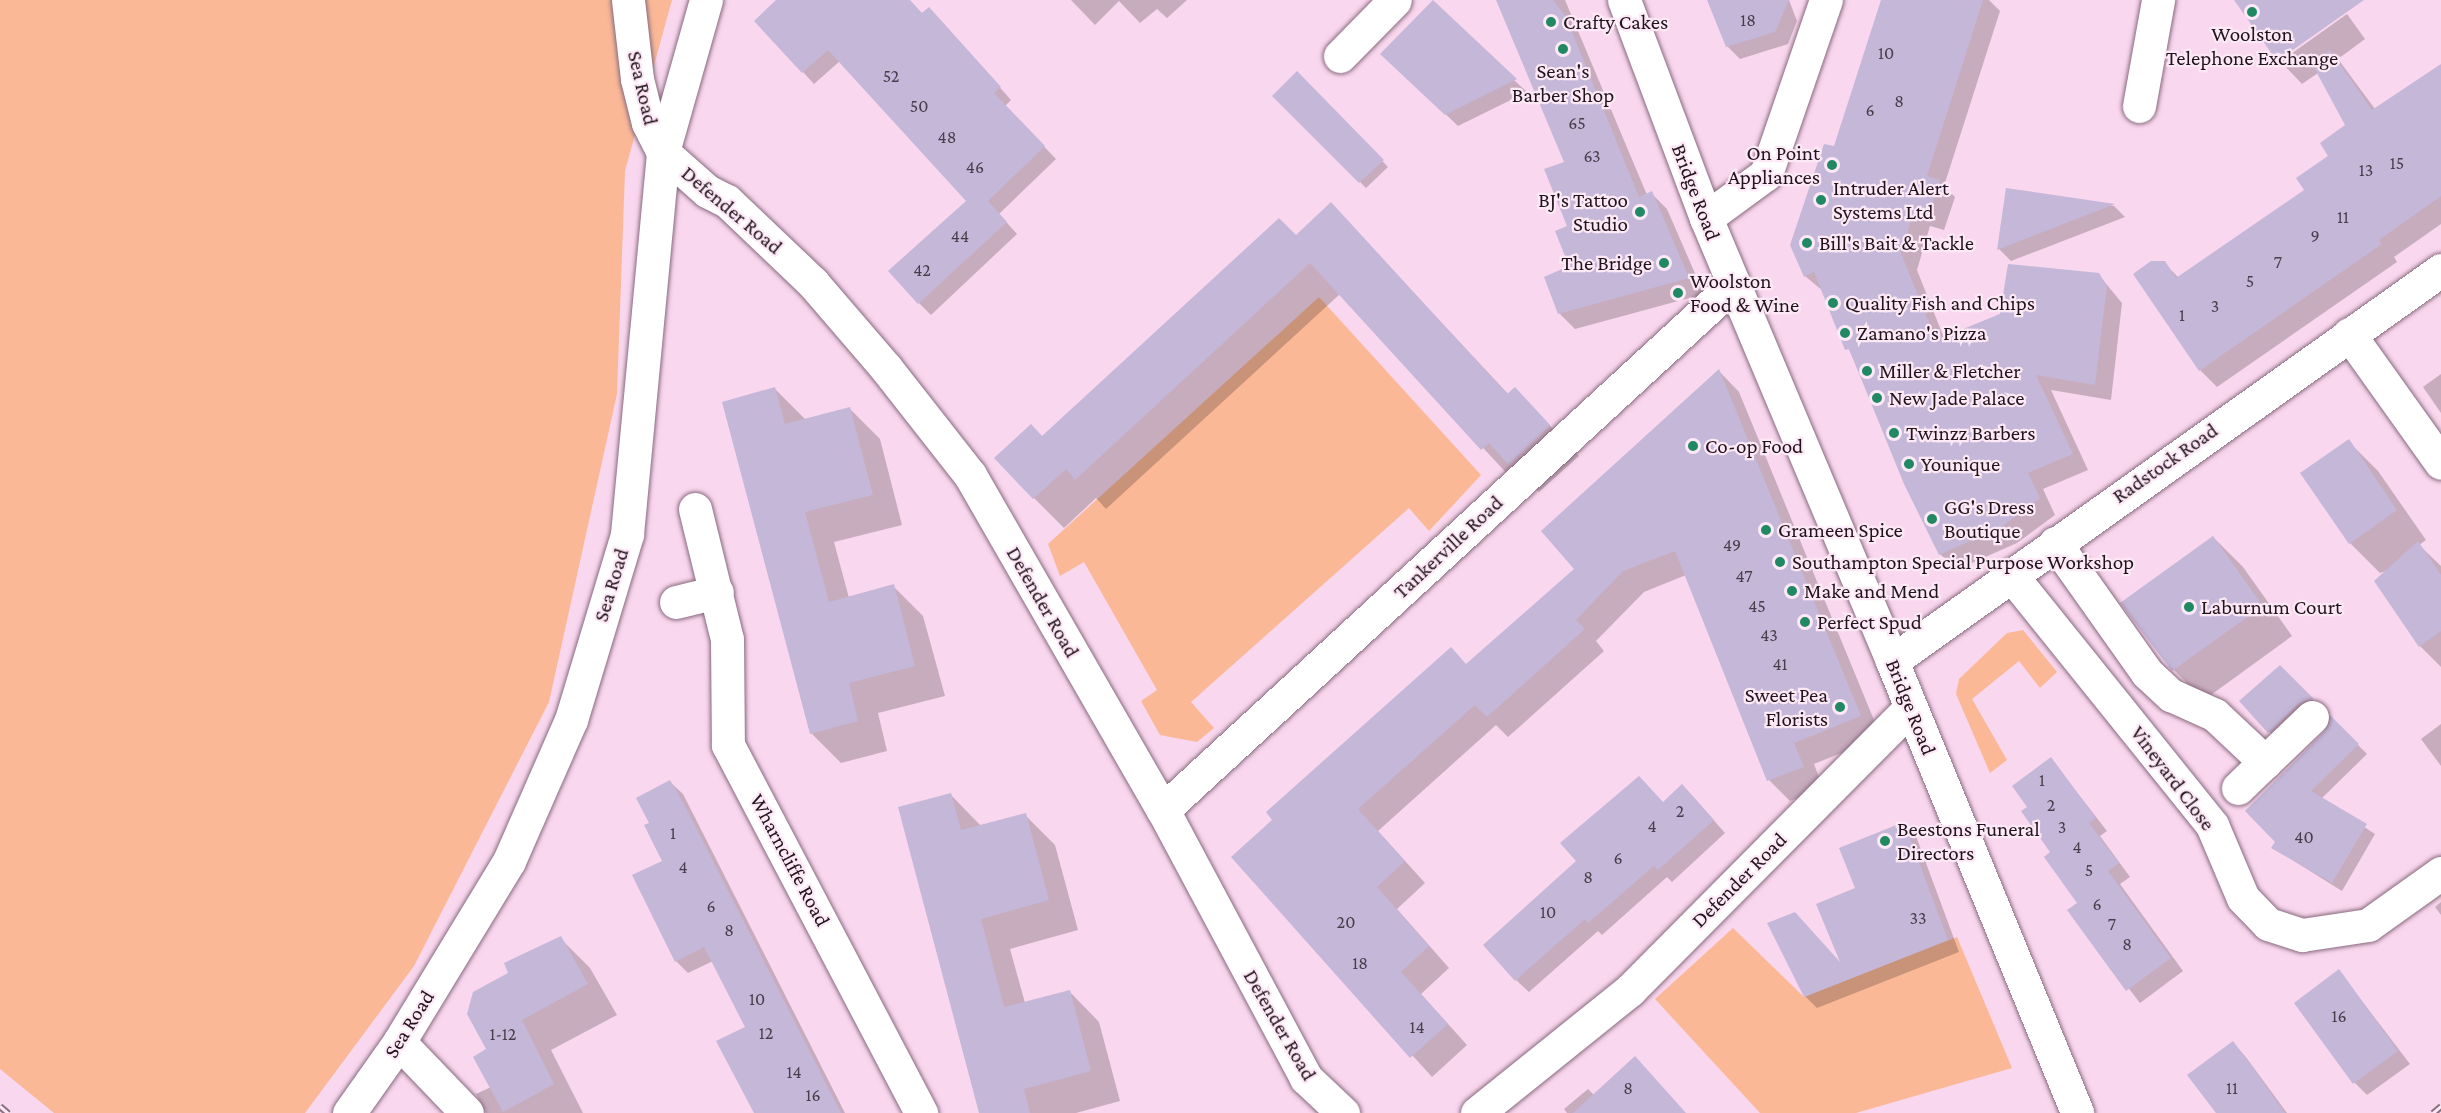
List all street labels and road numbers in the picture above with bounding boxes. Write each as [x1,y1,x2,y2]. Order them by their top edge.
street label: Sea Road [622,48,664,128]
street label: Bridge Road [1666,140,1726,244]
street label: Defender Road [676,160,788,260]
street label: Radstock Road [2107,417,2223,509]
street label: Tankerville Road [1388,490,1508,604]
street label: Defender Road [1001,542,1085,662]
street label: Sea Road [588,545,634,625]
street label: Bridge Road [1880,655,1942,759]
street label: Vineyard Close [2125,721,2221,835]
street label: Wharncliffe Road [744,789,836,931]
street label: Defender Road [1686,827,1792,933]
street label: Defender Road [1238,965,1322,1085]
street label: Sea Road [378,985,440,1063]

